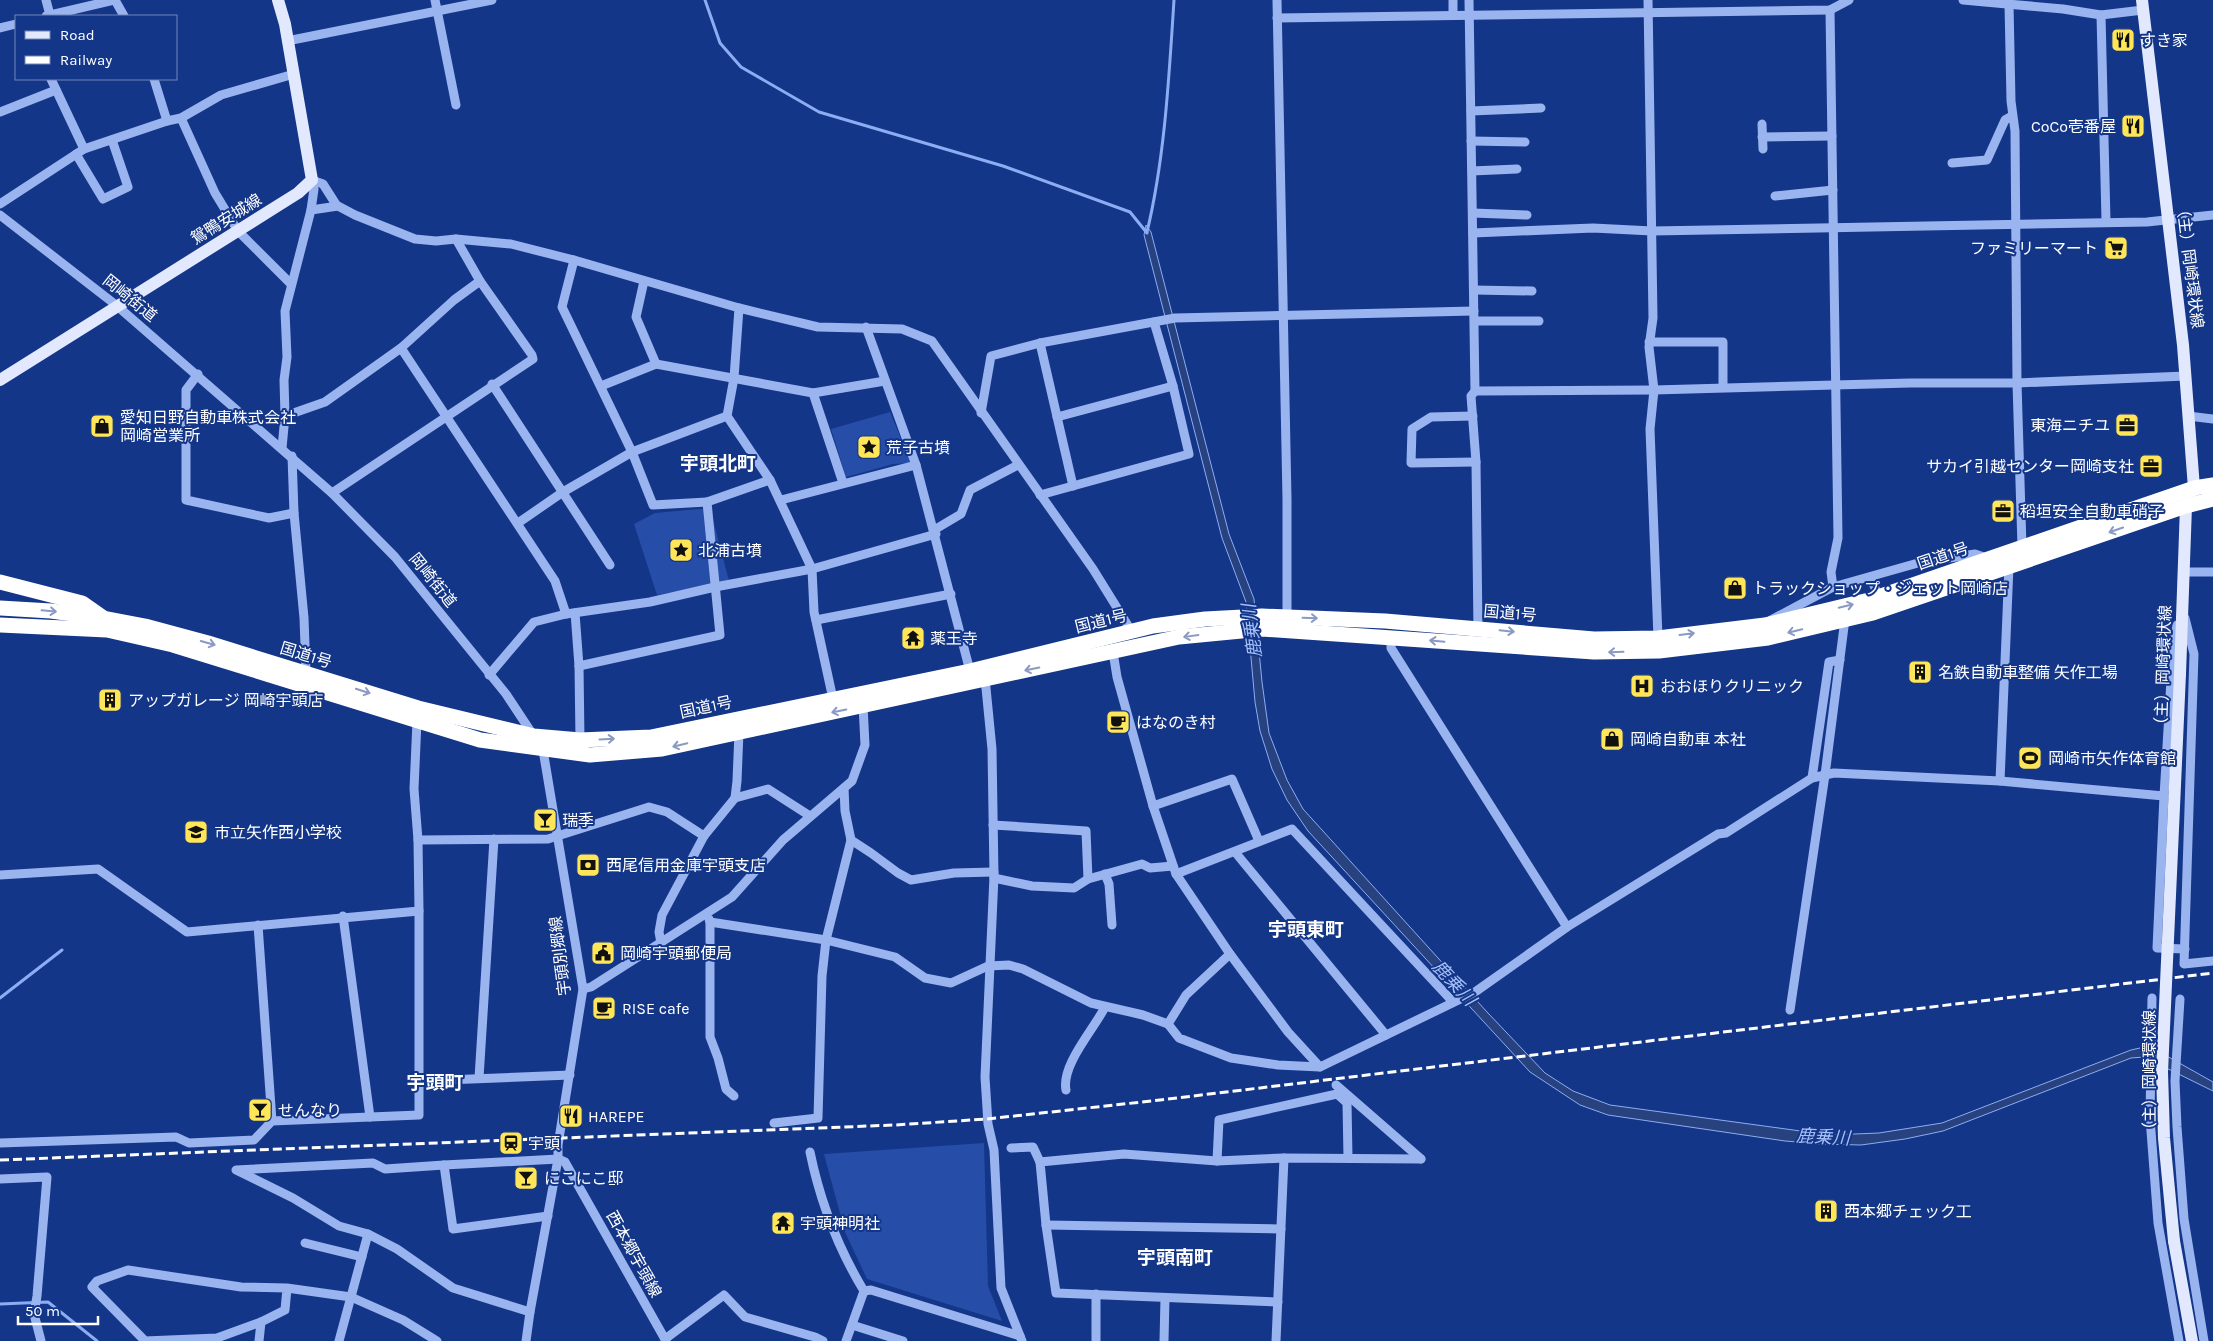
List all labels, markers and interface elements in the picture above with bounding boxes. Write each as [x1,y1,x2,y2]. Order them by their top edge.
legend [15,15,178,80]
text: Road [60,26,95,44]
restaurant icon: すき家 [2110,27,2136,53]
place label: すき家 [2140,31,2188,50]
text: Railway [60,51,112,69]
restaurant icon: CoCo壱番屋 [2120,113,2146,139]
place label: CoCo壱番屋 [2031,117,2116,136]
street label: 鴛鴨安城線 [187,190,265,248]
street label: （主）岡崎環状線 [2173,200,2207,330]
supermarket icon: ファミリーマート [2103,235,2129,261]
place label: ファミリーマート [1970,239,2098,258]
street label: 岡崎街道 [99,270,161,326]
place label: 愛知日野自動車株式会社 岡崎営業所 [120,408,296,445]
office icon: 東海ニチユ [2114,412,2140,438]
shop icon: 愛知日野自動車株式会社 岡崎営業所 [89,413,115,439]
place label: 東海ニチユ [2030,416,2110,435]
place icon: 荒子古墳 [856,434,882,460]
place label: 荒子古墳 [886,438,950,457]
district label: 宇頭北町 [680,453,756,475]
office icon: サカイ引越センター岡崎支社 [2138,453,2164,479]
place label: サカイ引越センター岡崎支社 [1926,457,2134,476]
office icon: 稻垣安全自動車硝子 [1990,498,2016,524]
place label: 稻垣安全自動車硝子 [2020,502,2164,521]
one-way arrow [2109,525,2125,535]
place icon: 北浦古墳 [668,537,694,563]
street label: 国道1号 [1915,538,1971,574]
place label: 北浦古墳 [698,541,762,560]
street label: 岡崎街道 [405,549,461,611]
shop icon: トラックショップ・ジェット岡崎店 [1722,575,1748,601]
place label: トラックショップ・ジェット岡崎店 [1752,579,2008,598]
water label: 鹿乗川 [1238,601,1266,659]
street label: 国道1号 [1483,601,1537,625]
one-way arrow [1838,601,1854,610]
street label: 国道1号 [1073,605,1129,637]
street label: （主）岡崎環状線 [2151,605,2175,733]
one-way arrow [40,607,56,616]
one-way arrow [1302,614,1318,623]
temple icon: 薬王寺 [900,625,926,651]
one-way arrow [1499,626,1515,636]
one-way arrow [1787,627,1803,636]
place label: 薬王寺 [930,629,978,648]
one-way arrow [1678,629,1694,639]
one-way arrow [1183,631,1199,641]
one-way arrow [1429,637,1445,646]
street label: 国道1号 [278,638,334,672]
one-way arrow [199,639,215,649]
one-way arrow [1609,647,1625,657]
building icon: 名鉄自動車整備 矢作工場 [1907,659,1933,685]
place label: 名鉄自動車整備 矢作工場 [1938,663,2118,682]
one-way arrow [1024,664,1040,674]
hospital icon: おおほりクリニック [1629,673,1655,699]
place label: おおほりクリニック [1660,677,1804,696]
one-way arrow [355,686,371,696]
building icon: アップガレージ 岡崎宇頭店 [97,687,123,713]
place label: アップガレージ 岡崎宇頭店 [128,691,323,710]
street label: 国道1号 [678,692,734,722]
one-way arrow [831,706,847,716]
cafe icon: はなのき村 [1105,709,1131,735]
place label: はなのき村 [1136,713,1216,732]
shop icon: 岡崎自動車 本社 [1599,726,1625,752]
place label: 岡崎自動車 本社 [1630,730,1746,749]
one-way arrow [598,734,615,744]
one-way arrow [672,741,688,750]
sports icon: 岡崎市矢作体育館 [2017,745,2043,771]
place label: 岡崎市矢作体育館 [2048,749,2176,768]
bar icon: 瑞季 [532,807,558,833]
place label: 瑞季 [562,811,594,830]
school or university icon: 市立矢作西小学校 [183,819,209,845]
place label: 市立矢作西小学校 [214,823,342,842]
bank icon: 西尾信用金庫宇頭支店 [575,852,601,878]
place label: 西尾信用金庫宇頭支店 [606,856,766,875]
street label: 宇頭別郷線 [546,915,574,997]
district label: 宇頭東町 [1268,919,1344,941]
public building icon: 岡崎宇頭郵便局 [590,940,616,966]
place label: 岡崎宇頭郵便局 [620,944,732,963]
water label: 鹿乗川 [1428,956,1482,1012]
cafe icon: RISE cafe [591,995,617,1021]
place label: RISE cafe [622,999,690,1018]
street label: （主）岡崎環状線 [2140,1010,2159,1138]
district label: 宇頭町 [406,1072,464,1094]
bar icon: せんなり [247,1097,273,1123]
place label: せんなり [278,1101,342,1120]
restaurant icon: HAREPE [558,1103,584,1129]
place label: HAREPE [588,1107,645,1126]
water label: 鹿乗川 [1795,1125,1853,1150]
station icon: 宇頭 [498,1130,524,1156]
place label: 宇頭 [528,1134,560,1153]
bar icon: にこにこ邸 [513,1165,539,1191]
place label: にこにこ邸 [544,1169,623,1188]
building icon: 西本郷チェック工 [1813,1198,1839,1224]
place label: 西本郷チェック工 [1844,1202,1972,1221]
street label: 西本郷宇頭線 [602,1207,666,1301]
temple icon: 宇頭神明社 [770,1210,796,1236]
place label: 宇頭神明社 [800,1214,880,1233]
district label: 宇頭南町 [1137,1247,1213,1269]
scale bar [18,1294,98,1326]
text: 50 m [25,1302,60,1320]

